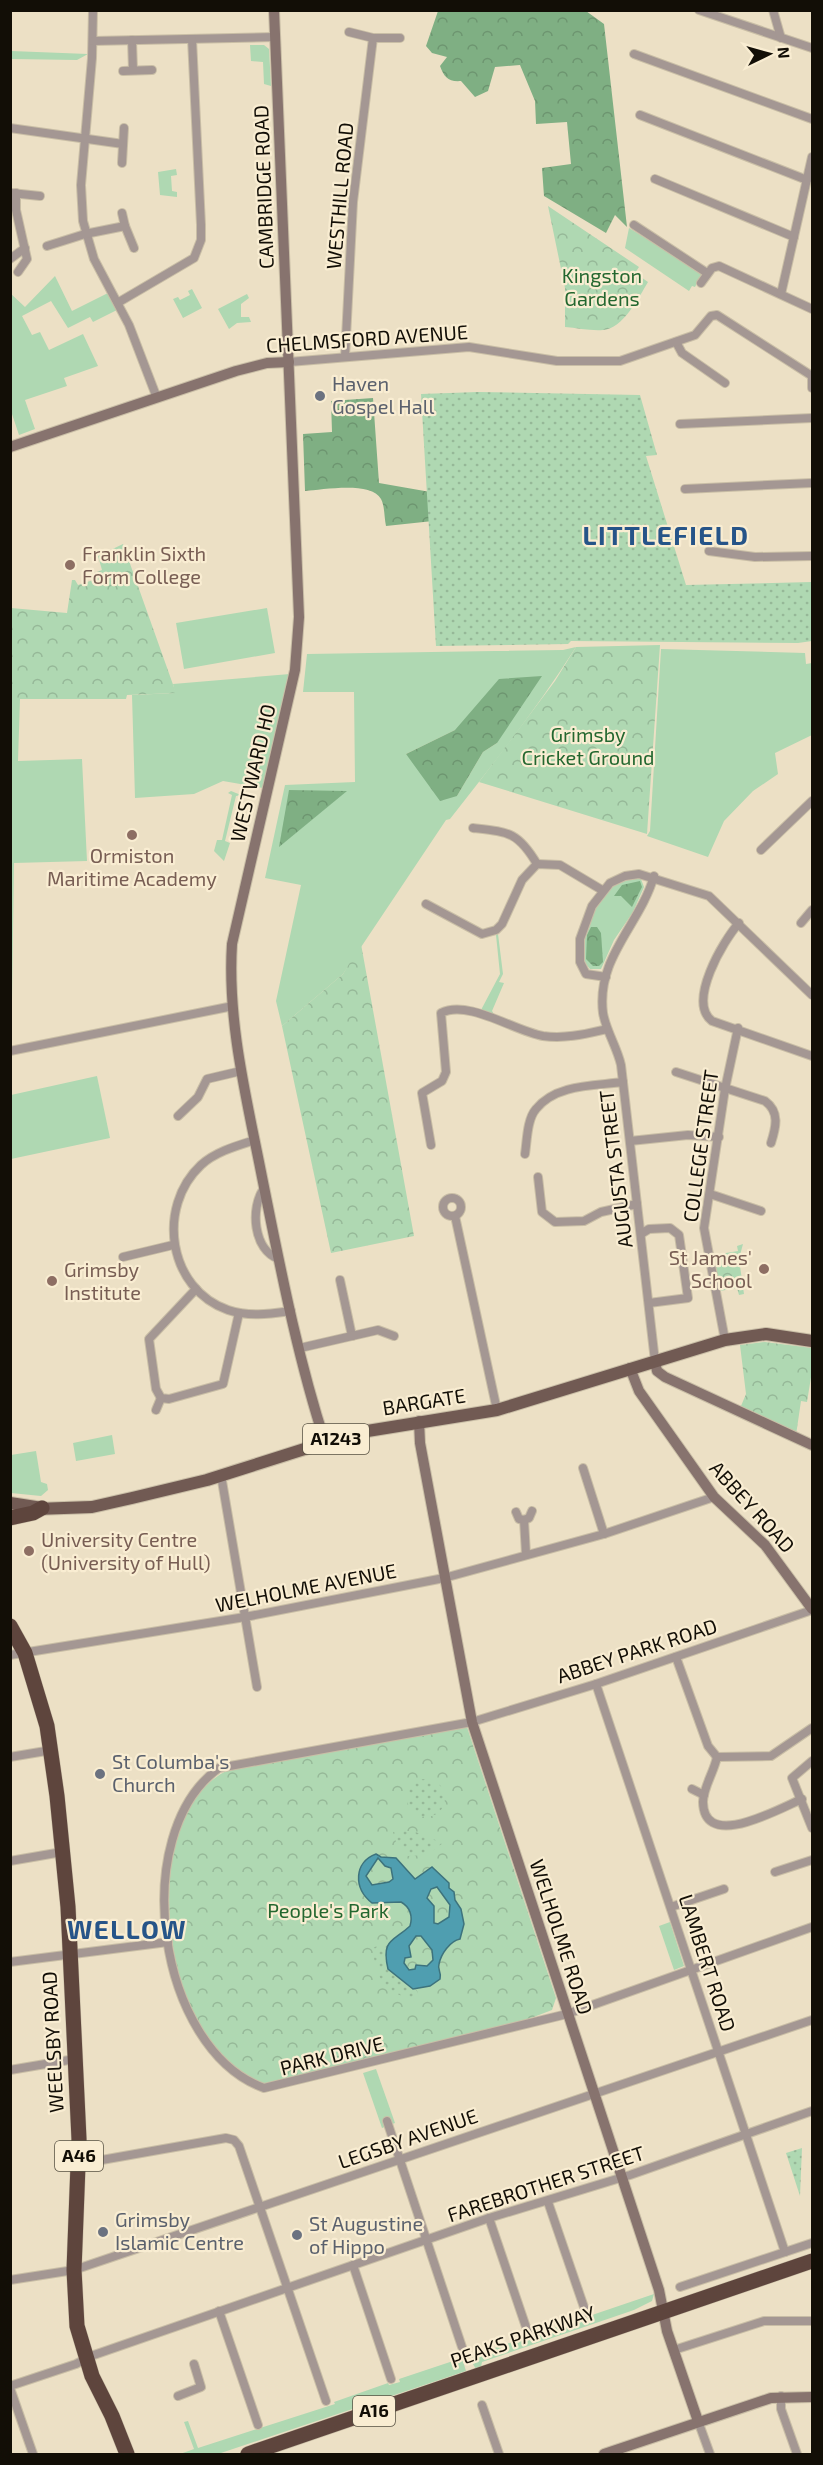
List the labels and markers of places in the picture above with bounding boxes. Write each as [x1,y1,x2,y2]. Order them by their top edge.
place label: Haven Gospel Hall [332,371,435,418]
marker: Haven Gospel Hall [313,389,327,403]
place label: Franklin Sixth Form College [82,541,206,588]
marker: Franklin Sixth Form College [63,558,77,572]
marker: Ormiston Maritime Academy [125,828,139,842]
place label: Ormiston Maritime Academy [47,843,217,890]
place label: St James' School [669,1245,752,1292]
place label: Grimsby Institute [64,1257,141,1304]
marker: St James' School [757,1262,771,1276]
marker: Grimsby Institute [45,1274,59,1288]
place label: University Centre (University of Hull) [41,1527,211,1574]
marker: University Centre (University of Hull) [22,1544,36,1558]
place label: St Columba's Church [112,1749,229,1796]
marker: St Columba's Church [93,1767,107,1781]
place label: Grimsby Islamic Centre [115,2207,244,2254]
place label: St Augustine of Hippo [309,2211,423,2258]
marker: Grimsby Islamic Centre [96,2225,110,2239]
marker: St Augustine of Hippo [290,2228,304,2242]

